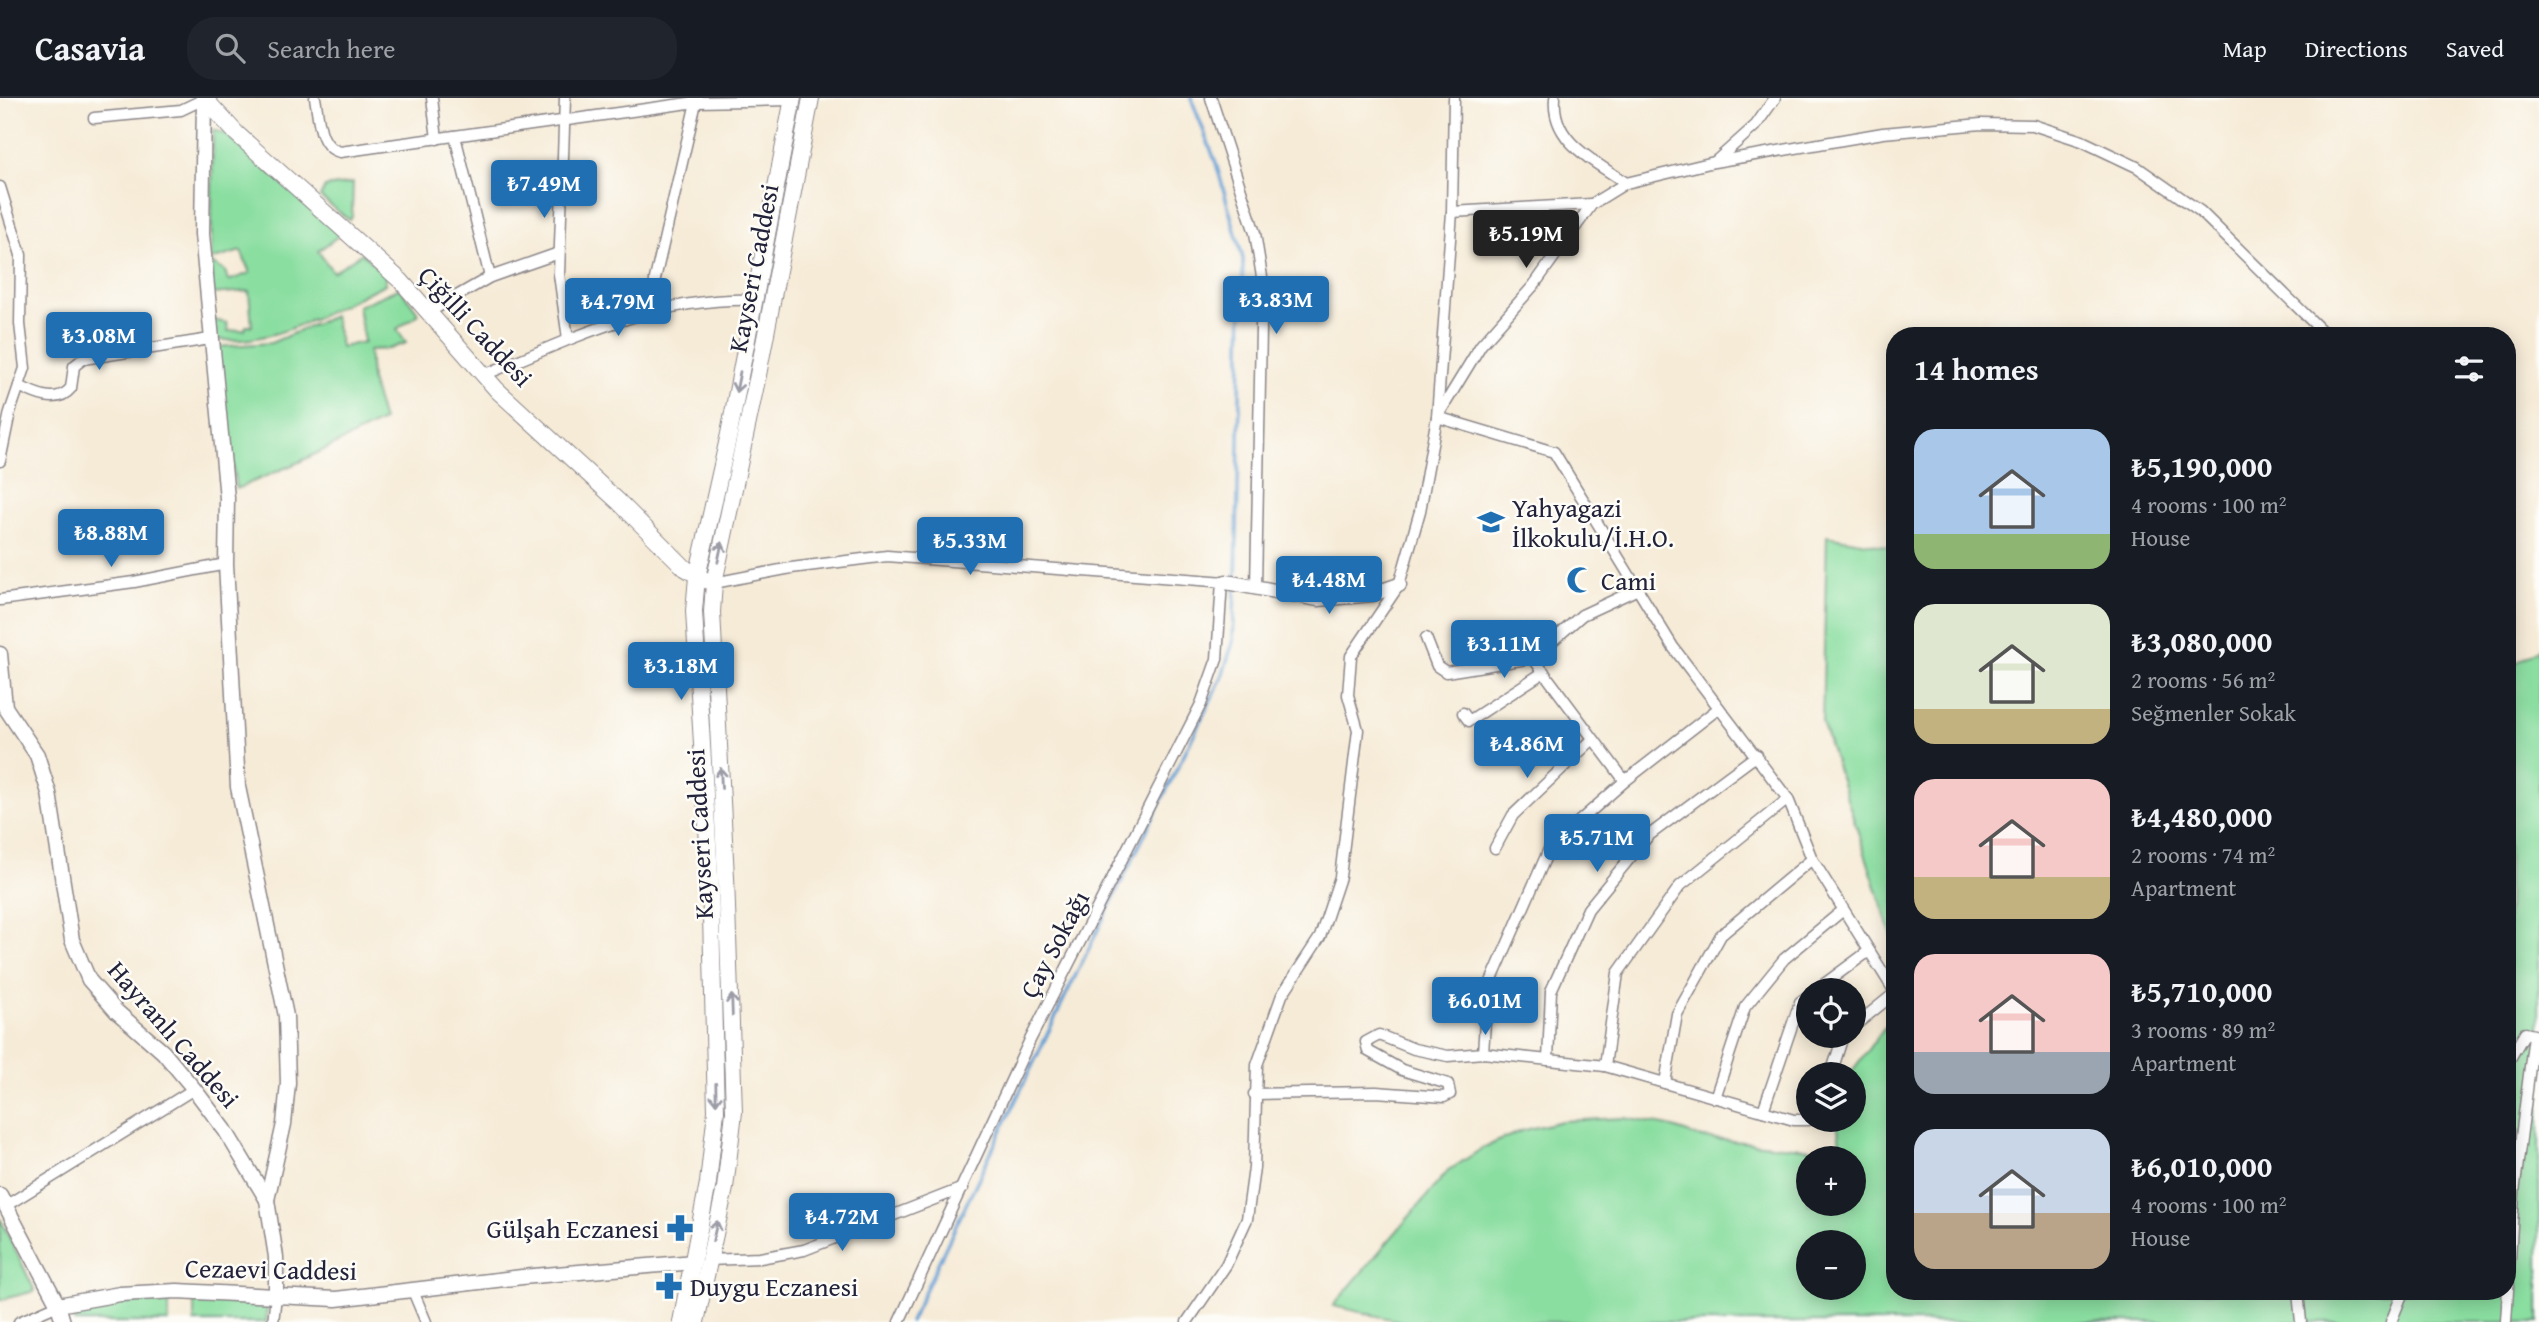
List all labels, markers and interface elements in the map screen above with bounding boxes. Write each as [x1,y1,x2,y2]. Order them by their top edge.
search box [187,17,677,80]
text: Casavia [35,24,145,72]
icon: search [211,29,249,67]
text: Search here [267,29,396,68]
text: Map [2223,31,2267,66]
text: Directions [2305,31,2408,66]
text: Saved [2446,31,2504,66]
pin: ₺7.49M [487,160,601,220]
text: ₺7.49M [507,166,581,199]
street label: Kayseri Caddesi [718,180,788,356]
pin: ₺5.19M [1469,211,1583,270]
text: ₺5.19M [1489,216,1563,249]
street label: Çiğilli Caddesi [409,257,543,395]
pin: ₺3.83M [1219,276,1333,336]
pin: ₺4.79M [561,278,675,338]
text: ₺3.83M [1239,282,1313,315]
text: ₺4.79M [581,284,655,317]
pin: ₺3.08M [42,313,156,372]
text: ₺3.08M [62,318,136,351]
text: 14 homes [1914,347,2039,391]
icon: filters [2450,350,2488,388]
one-way arrow [731,370,745,392]
text: ₺5,190,000 [2131,444,2272,488]
icon: home [1970,457,2054,541]
place label: Yahyagazi İlkokulu/İ.H.O. [1512,488,1674,557]
text: 4 rooms · 100 m² [2131,488,2286,521]
school or university icon: Yahyagazi İlkokulu/İ.H.O. [1476,507,1506,537]
pin: ₺8.88M [54,510,168,569]
text: ₺8.88M [74,515,148,548]
pin: ₺5.33M [913,518,1027,577]
text: House [2131,521,2190,554]
text: ₺5.33M [933,523,1007,556]
one-way arrow [714,541,728,564]
pin: ₺4.48M [1272,556,1386,616]
place label: Cami [1601,561,1656,600]
text: ₺4.48M [1292,562,1366,595]
mosque icon: Cami [1565,565,1595,595]
text: ₺3,080,000 [2131,619,2272,663]
pin: ₺3.11M [1447,620,1561,680]
text: ₺3.11M [1467,626,1541,659]
icon: home [1970,632,2054,716]
pin: ₺3.18M [624,642,738,702]
text: ₺3.18M [644,648,718,681]
text: 2 rooms · 56 m² [2131,663,2275,696]
text: Seğmenler Sokak [2131,696,2296,729]
pin: ₺4.86M [1470,720,1584,780]
text: ₺4.86M [1490,726,1564,759]
street label: Kayseri Caddesi [675,748,723,920]
one-way arrow [714,767,727,790]
text: ₺4,480,000 [2131,794,2272,838]
icon: home [1970,807,2054,891]
pin: ₺5.71M [1540,814,1654,874]
text: ₺5.71M [1560,820,1634,853]
text: 2 rooms · 74 m² [2131,838,2275,871]
text: Apartment [2131,871,2236,904]
street label: Çay Sokağı [1009,883,1099,1005]
street label: Hayranlı Caddesi [99,952,249,1116]
text: ₺5,710,000 [2131,969,2272,1013]
pin: ₺6.01M [1428,978,1542,1037]
map controls [1796,978,1866,1300]
button: locate [1796,978,1866,1048]
icon: home [1970,982,2054,1066]
text: ₺6.01M [1448,983,1522,1016]
one-way arrow [725,994,738,1017]
text: 3 rooms · 89 m² [2131,1013,2275,1046]
text: Apartment [2131,1046,2236,1079]
button: layers [1796,1062,1866,1132]
one-way arrow [709,1082,723,1105]
text: ₺6,010,000 [2131,1144,2272,1188]
button: + [1796,1146,1866,1216]
icon: home [1970,1157,2054,1241]
text: 4 rooms · 100 m² [2131,1188,2286,1221]
pin: ₺4.72M [785,1194,899,1253]
text: ₺4.72M [805,1199,879,1232]
place label: Gülşah Eczanesi [487,1209,659,1248]
pharmacy icon: Gülşah Eczanesi [665,1213,695,1243]
one-way arrow [709,1220,722,1243]
text: House [2131,1221,2190,1254]
button: − [1796,1230,1866,1300]
street label: Cezaevi Caddesi [185,1248,357,1290]
place label: Duygu Eczanesi [690,1267,858,1306]
pharmacy icon: Duygu Eczanesi [654,1271,684,1301]

